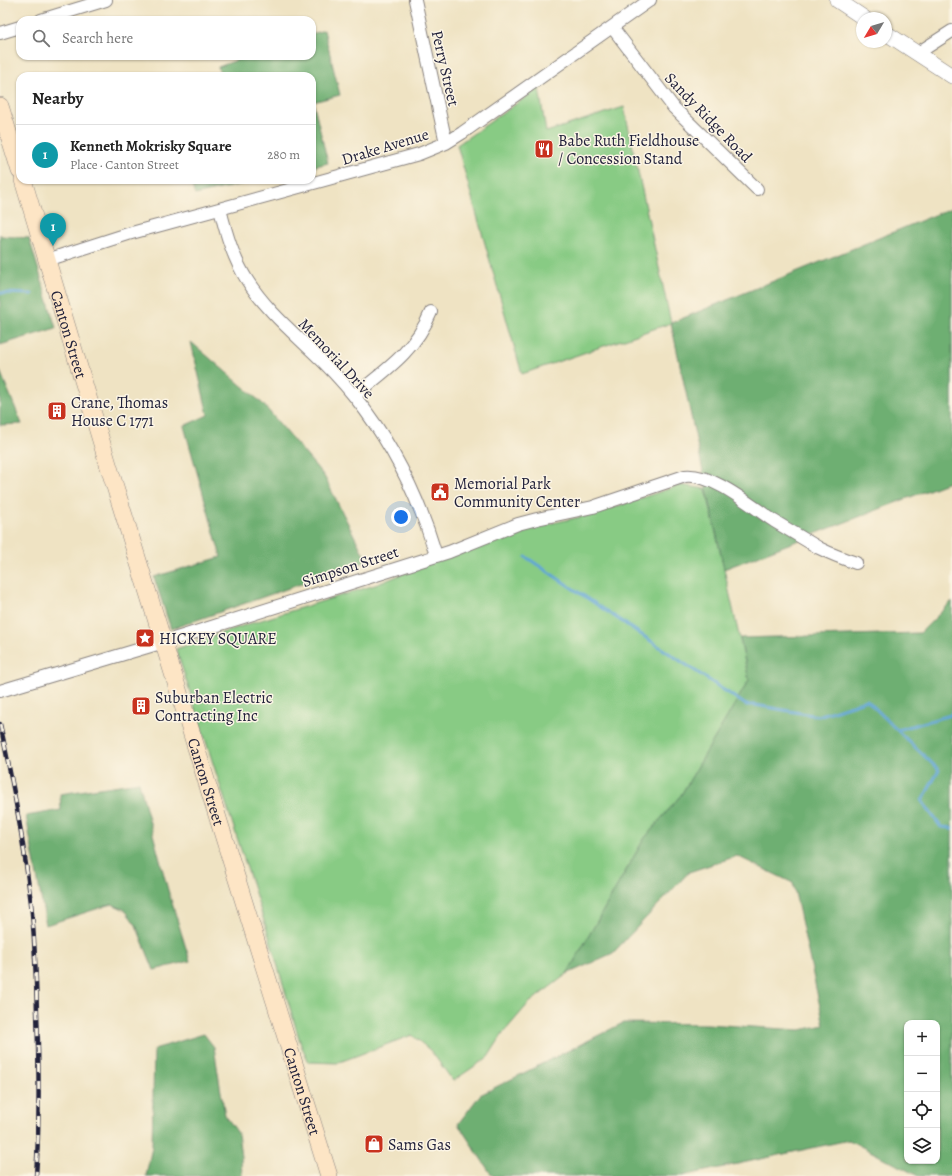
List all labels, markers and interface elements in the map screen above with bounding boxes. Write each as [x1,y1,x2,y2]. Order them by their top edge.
north arrow [856,12,892,48]
search box [16,16,316,60]
icon: search [30,27,52,49]
text: Search here [62,28,133,48]
street label: Perry Street [426,28,464,108]
street label: Sandy Ridge Road [659,68,757,168]
text: Nearby [32,87,83,110]
street label: Drake Avenue [339,123,432,171]
place label: Babe Ruth Fieldhouse / Concession Stand [558,130,699,170]
text: Kenneth Mokrisky Square [70,136,232,156]
restaurant icon: Babe Ruth Fieldhouse / Concession Stand [533,138,555,160]
text: 1 [43,146,47,163]
text: 280 m [267,146,300,163]
text: Place · Canton Street [70,156,179,173]
pin: 1 [40,213,66,246]
street label: Canton Street [45,288,92,381]
street label: Memorial Drive [293,314,379,404]
place label: Crane, Thomas House C 1771 [71,392,168,432]
building icon: Crane, Thomas House C 1771 [46,400,68,422]
place label: Memorial Park Community Center [454,473,580,513]
public building icon: Memorial Park Community Center [429,481,451,503]
your location [391,507,411,527]
street label: Simpson Street [299,541,401,593]
place icon: HICKEY SQUARE [134,627,156,649]
place label: HICKEY SQUARE [159,628,277,650]
place label: Suburban Electric Contracting Inc [155,687,273,727]
building icon: Suburban Electric Contracting Inc [130,695,152,717]
street label: Canton Street [182,735,230,829]
map controls [904,1020,940,1164]
button: + [904,1020,940,1056]
street label: Canton Street [278,1045,326,1138]
button: − [904,1056,940,1092]
button: locate [904,1092,940,1128]
button: layers [904,1128,940,1164]
shop icon: Sams Gas [363,1133,385,1155]
place label: Sams Gas [388,1134,451,1156]

